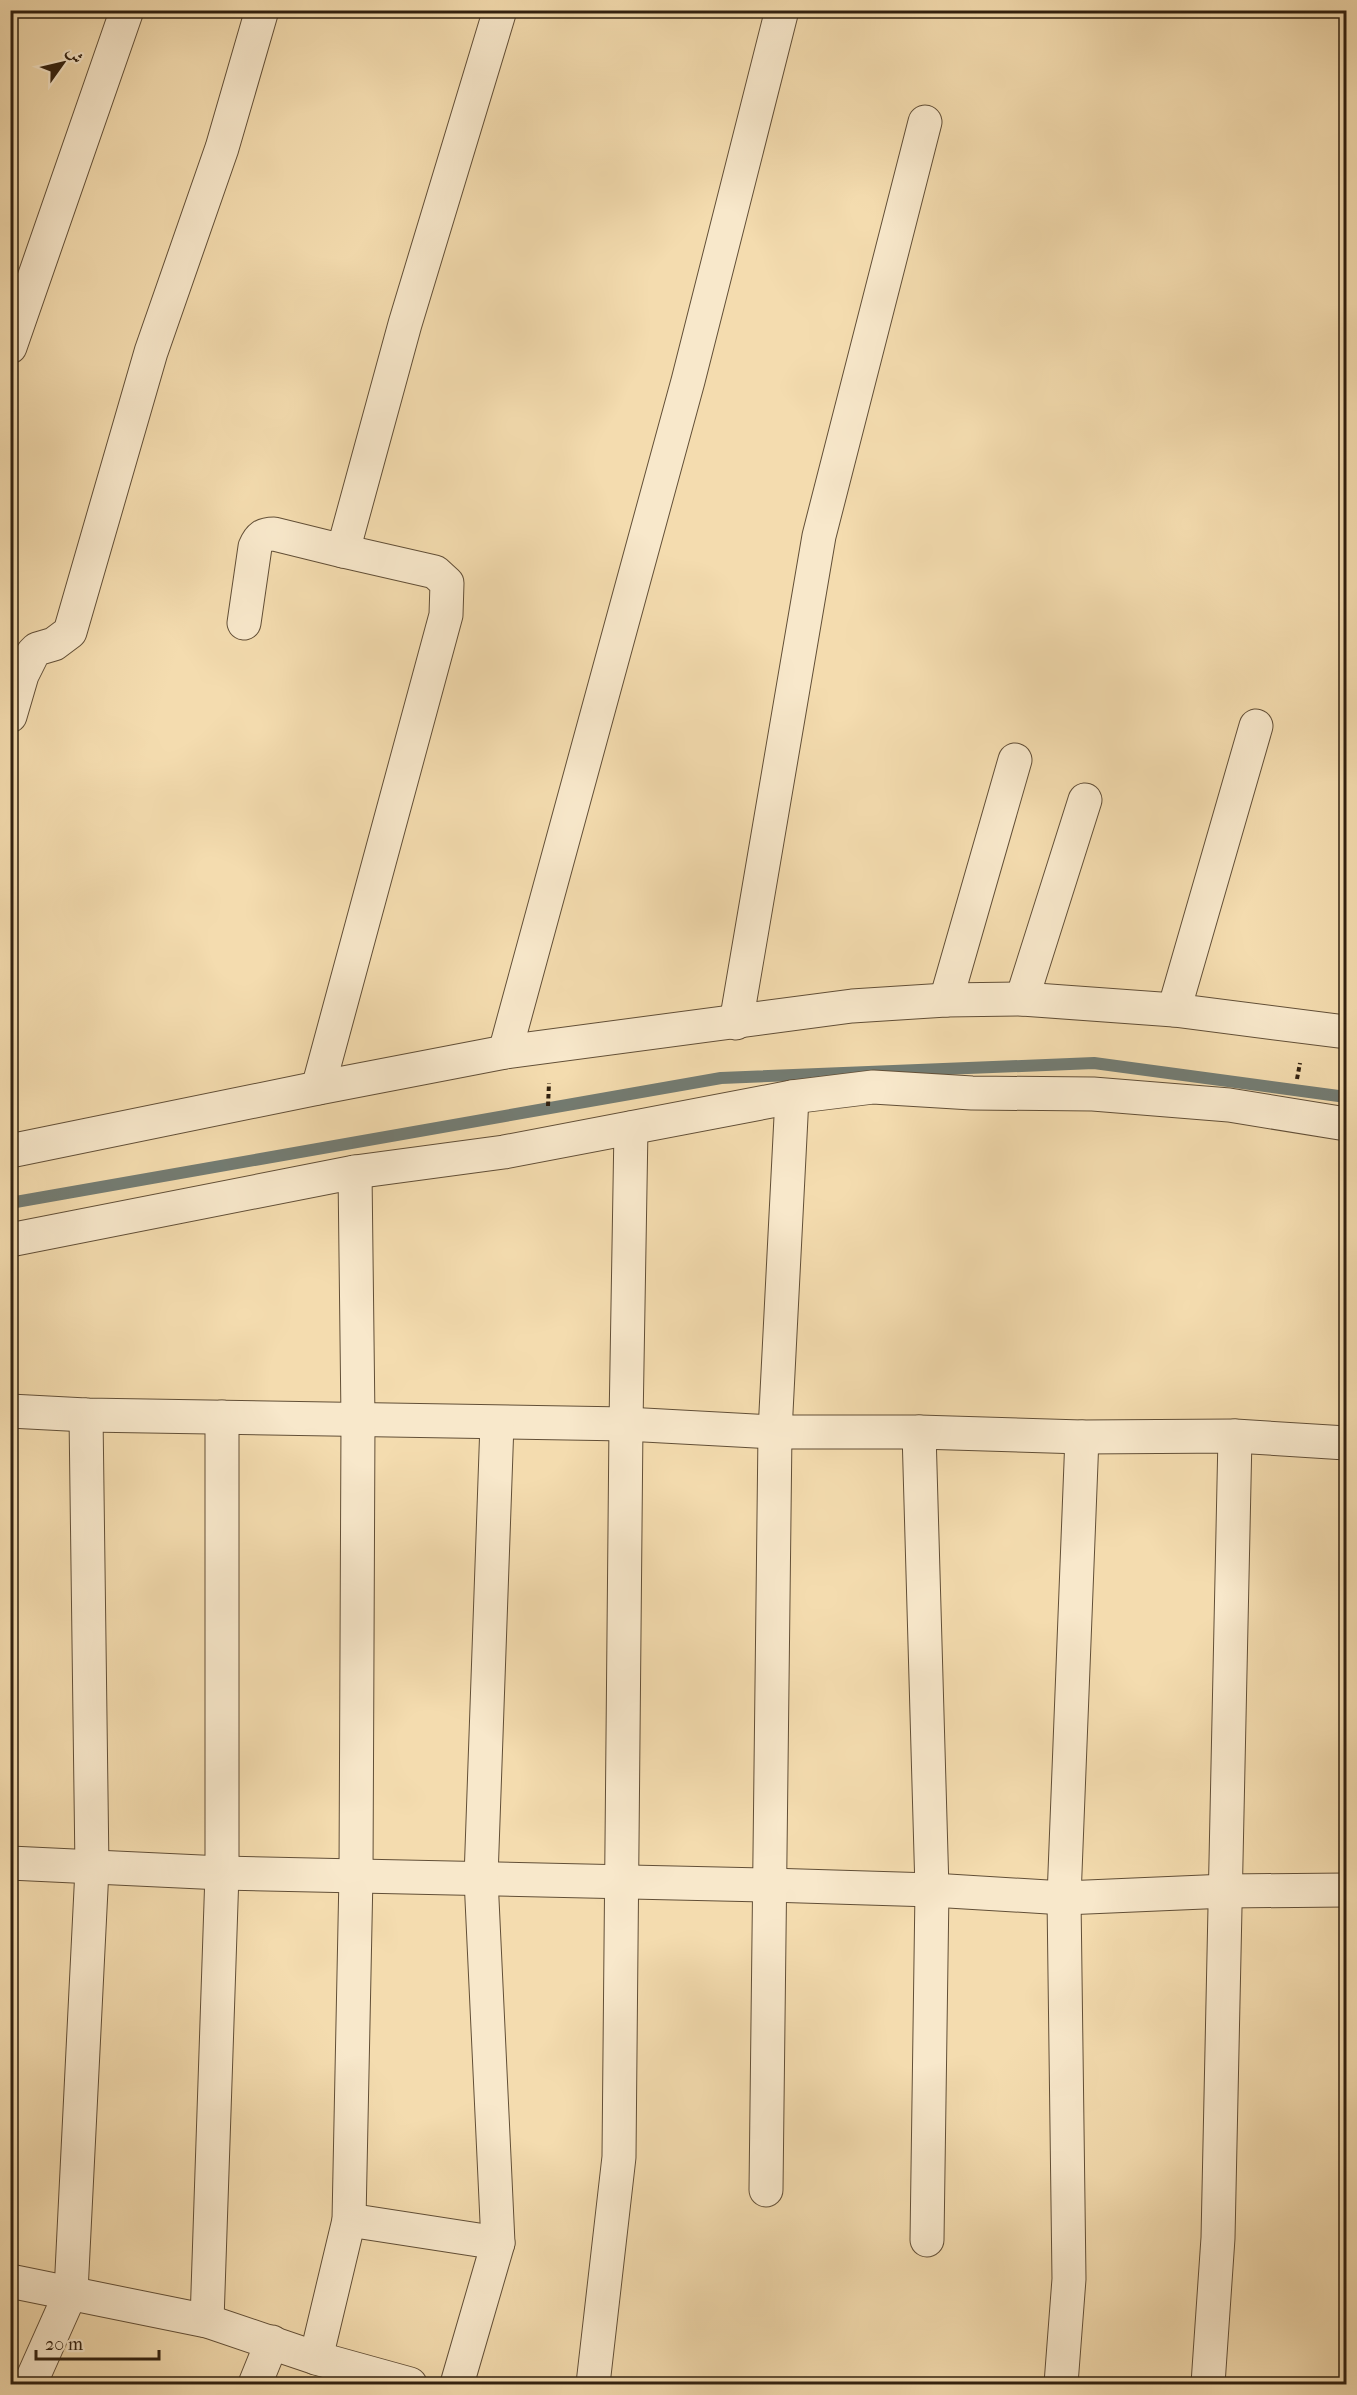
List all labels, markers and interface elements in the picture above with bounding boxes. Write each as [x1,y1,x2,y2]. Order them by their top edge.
north arrow [33,33,93,93]
text: ش [63,43,87,67]
scale bar [36,2323,159,2361]
text: 20 m [45,2334,83,2355]

